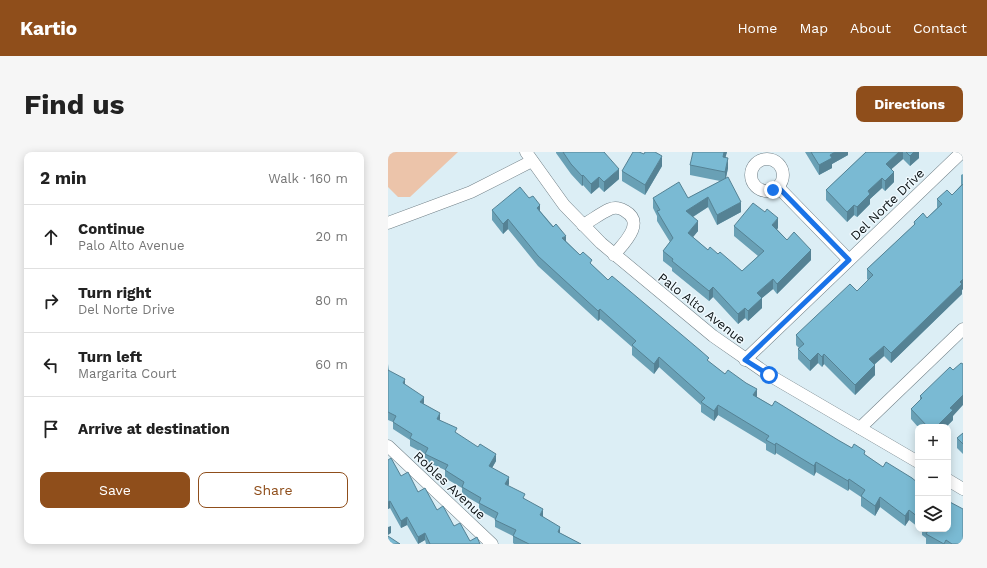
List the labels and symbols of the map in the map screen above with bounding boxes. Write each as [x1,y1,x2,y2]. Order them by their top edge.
street label: Del Norte Drive [847,165,927,243]
route end [764,181,782,199]
street label: Palo Alto Avenue [655,270,748,347]
route start [760,366,778,384]
street label: Robles Avenue [411,448,489,522]

